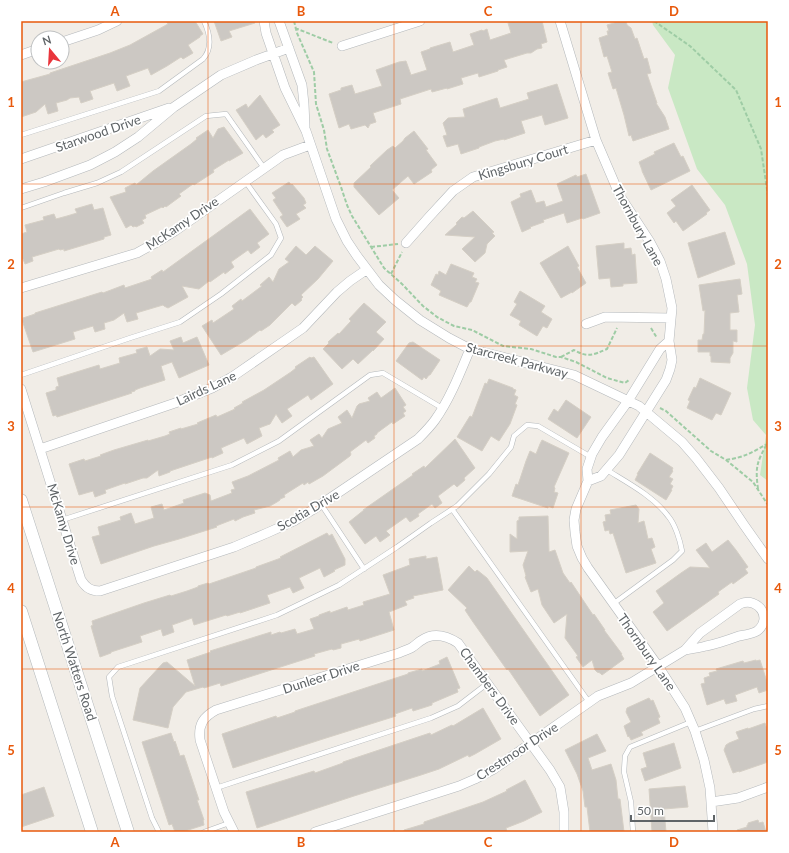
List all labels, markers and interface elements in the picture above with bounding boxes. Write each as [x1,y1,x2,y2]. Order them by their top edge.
text: A [109,3,120,19]
text: B [297,3,306,19]
text: C [484,3,493,19]
text: D [669,3,679,19]
north arrow [30,30,70,70]
text: N [41,33,53,48]
text: 1 [7,94,15,110]
text: 1 [774,94,782,110]
street label: Starwood Drive [53,111,143,155]
street label: Kingsbury Court [476,141,570,183]
street label: Thornbury Lane [609,182,667,269]
street label: McKamy Drive [143,193,222,253]
text: 2 [7,256,15,272]
text: 2 [774,256,782,272]
street label: Starcreek Parkway [464,339,570,381]
street label: Lairds Lane [174,367,239,409]
text: 3 [7,418,15,434]
text: 3 [774,418,782,434]
street label: McKamy Drive [44,481,84,567]
street label: Scotia Drive [274,486,342,534]
text: 4 [7,580,15,596]
text: 4 [774,580,782,596]
street label: North Watters Road [50,609,100,723]
street label: Thornbury Lane [615,610,680,694]
street label: Chambers Drive [457,644,524,728]
street label: Dunleer Drive [281,657,362,697]
street label: Crestmoor Drive [473,718,561,783]
text: 5 [7,742,15,758]
text: 5 [774,742,782,758]
scale bar [631,797,714,823]
text: 50 m [637,803,664,818]
text: A [109,834,120,850]
text: B [297,834,306,850]
text: C [484,834,493,850]
text: D [669,834,679,850]

